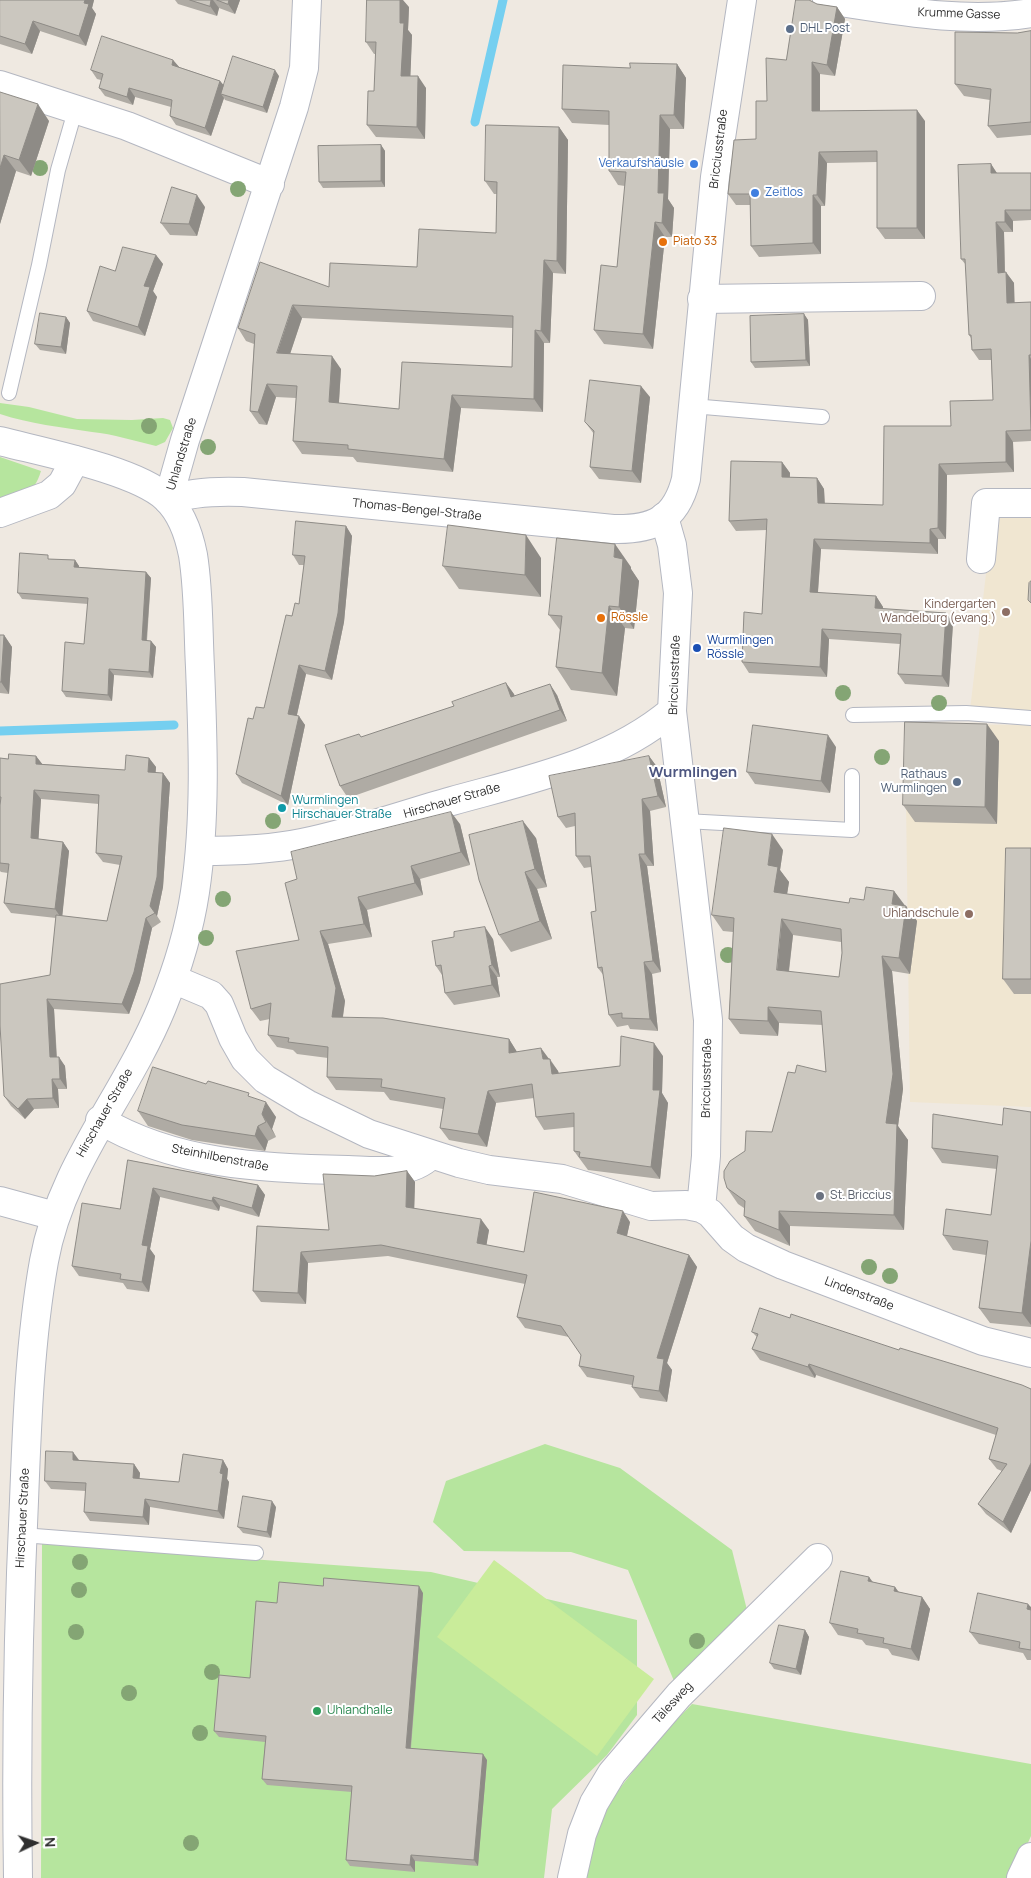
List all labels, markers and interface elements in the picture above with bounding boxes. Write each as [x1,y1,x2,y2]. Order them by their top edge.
street label: Krumme Gasse [917,5,1001,23]
place label: DHL Post [800,22,850,36]
marker: DHL Post [784,23,796,35]
street label: Bricciusstraße [707,109,731,189]
place label: Verkaufshäusle [599,157,684,171]
marker: Verkaufshäusle [688,158,700,170]
place label: Zeitlos [765,186,803,200]
marker: Zeitlos [749,187,761,199]
place label: Piato 33 [673,235,717,249]
marker: Piato 33 [657,236,669,248]
street label: Uhlandstraße [164,416,200,492]
street label: Thomas-Bengel-Straße [352,496,482,524]
place label: Kindergarten Wandelburg (evang.) [881,598,996,626]
marker: Kindergarten Wandelburg (evang.) [1000,606,1012,618]
place label: Rössle [611,611,648,625]
marker: Rössle [595,612,607,624]
place label: Wurmlingen Rössle [707,634,773,662]
street label: Bricciusstraße [666,635,684,715]
marker: Wurmlingen Rössle [691,642,703,654]
district label: Wurmlingen [649,764,737,782]
place label: Rathaus Wurmlingen [881,768,947,796]
marker: Rathaus Wurmlingen [951,776,963,788]
street label: Hirschauer Straße [402,780,502,822]
place label: Wurmlingen Hirschauer Straße [292,794,392,822]
marker: Wurmlingen Hirschauer Straße [276,802,288,814]
place label: Uhlandschule [883,907,959,921]
marker: Uhlandschule [963,908,975,920]
street label: Bricciusstraße [699,1038,715,1118]
street label: Hirschauer Straße [74,1066,136,1160]
street label: Steinhilbenstraße [170,1142,270,1174]
place label: St. Briccius [830,1189,891,1203]
marker: St. Briccius [814,1190,826,1202]
street label: Lindenstraße [822,1274,896,1314]
street label: Hirschauer Straße [13,1468,33,1568]
street label: Tälesweg [650,1679,696,1727]
place label: Uhlandhalle [327,1704,393,1718]
marker: Uhlandhalle [311,1705,323,1717]
north arrow [10,1818,60,1868]
text: N [41,1837,60,1848]

